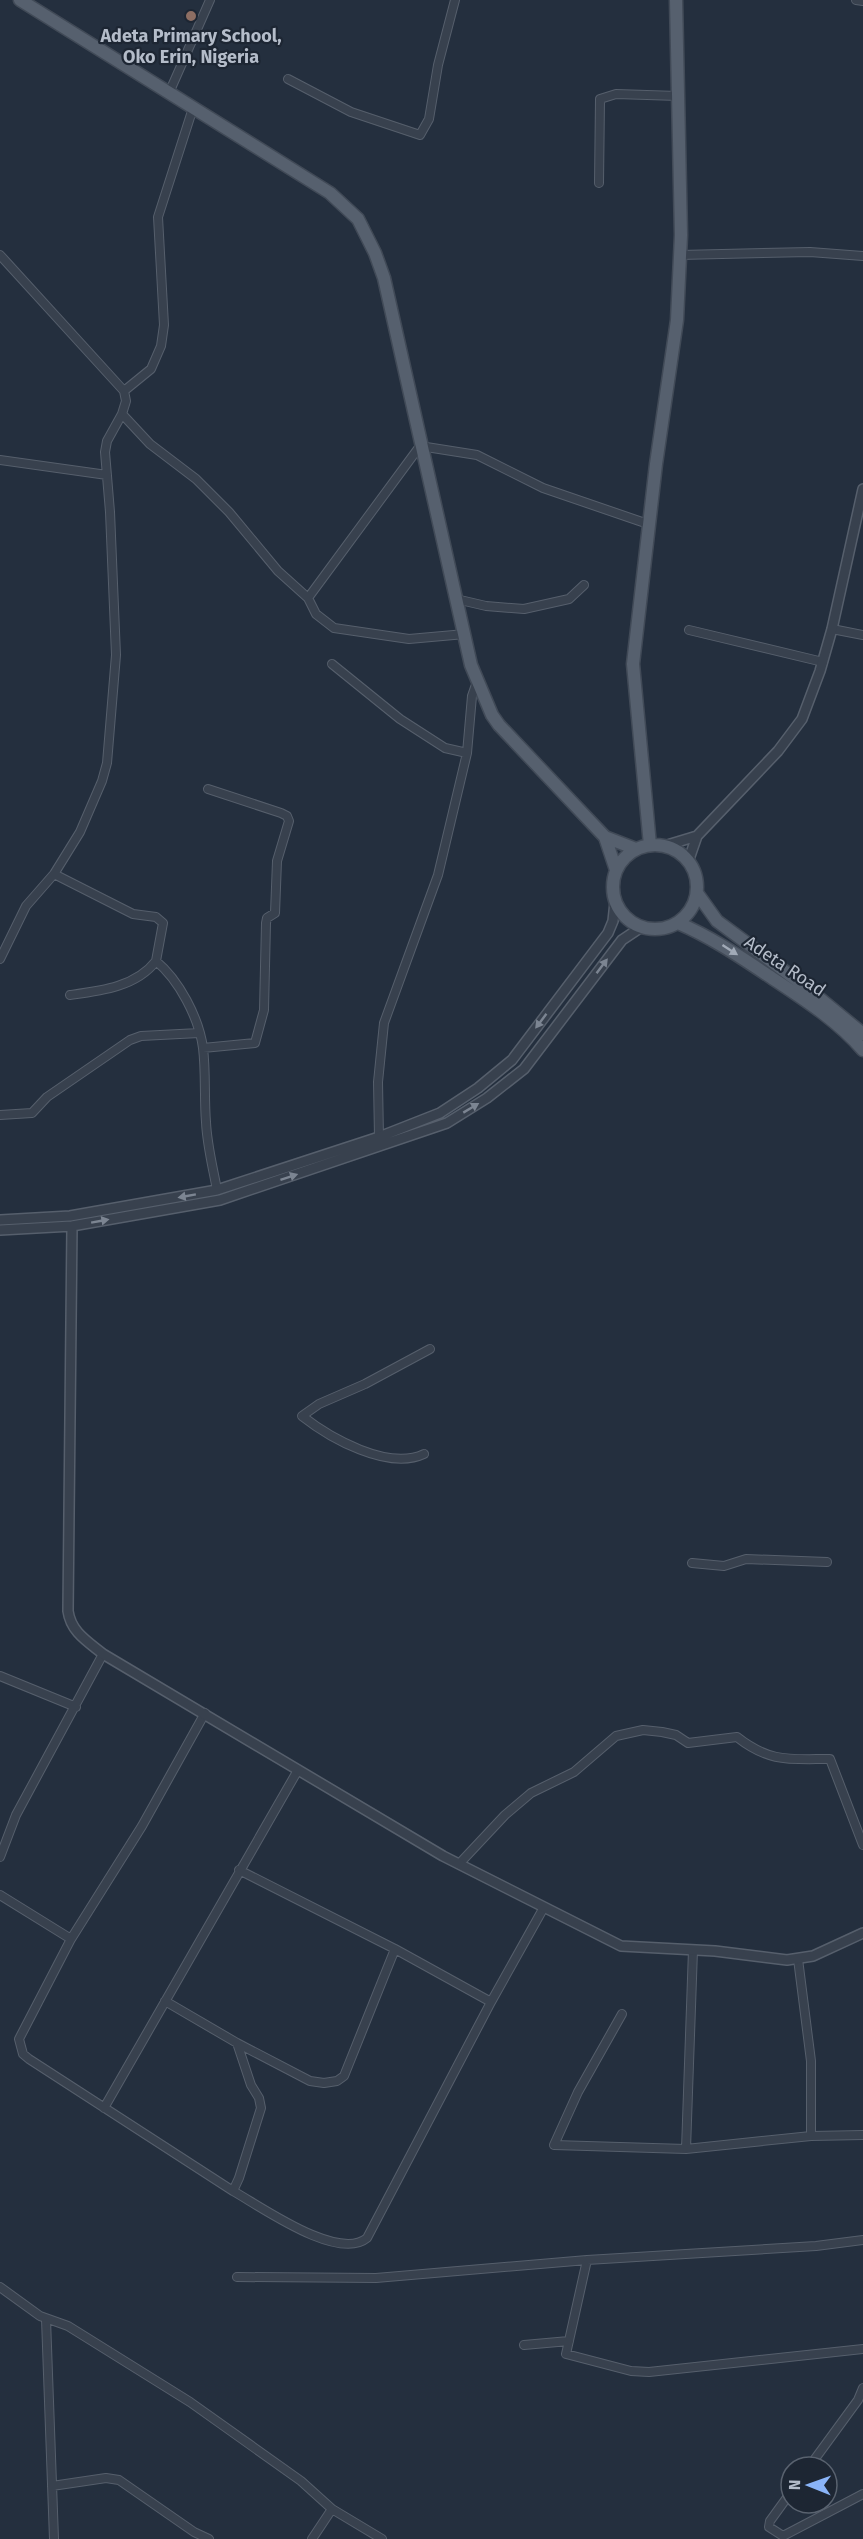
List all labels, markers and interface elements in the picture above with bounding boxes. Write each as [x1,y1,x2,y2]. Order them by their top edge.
marker: Adeta Primary School, Oko Erin, Nigeria [184,9,198,23]
place label: Adeta Primary School, Oko Erin, Nigeria [100,25,281,68]
street label: Adeta Road [740,931,830,1001]
one-way arrow [722,944,738,955]
one-way arrow [596,959,608,974]
one-way arrow [535,1013,547,1029]
one-way arrow [463,1103,479,1114]
one-way arrow [280,1172,298,1181]
one-way arrow [177,1191,196,1200]
one-way arrow [91,1217,110,1226]
north arrow [779,2455,839,2515]
text: N [785,2479,804,2490]

